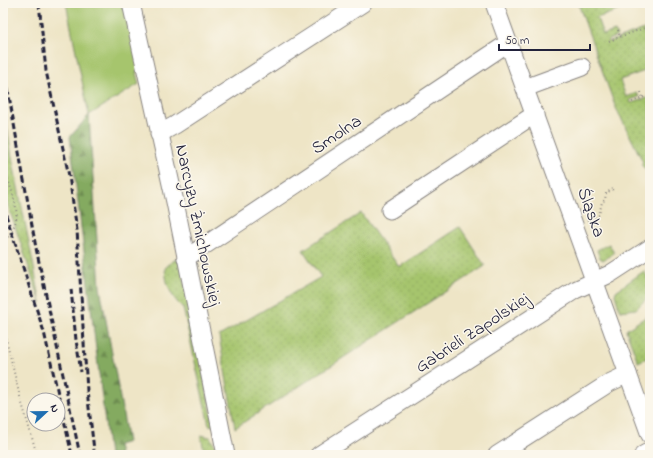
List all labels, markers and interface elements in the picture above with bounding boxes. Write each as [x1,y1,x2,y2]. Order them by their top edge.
scale bar [499,26,590,52]
text: 50 m [505,32,529,50]
street label: Smolna [307,109,368,162]
street label: Narcyzy Żmichowskiej [167,142,227,309]
street label: Śląska [569,184,611,241]
street label: Gabrieli Zapolskiej [411,287,536,380]
north arrow [26,392,66,432]
text: N [46,402,63,415]

